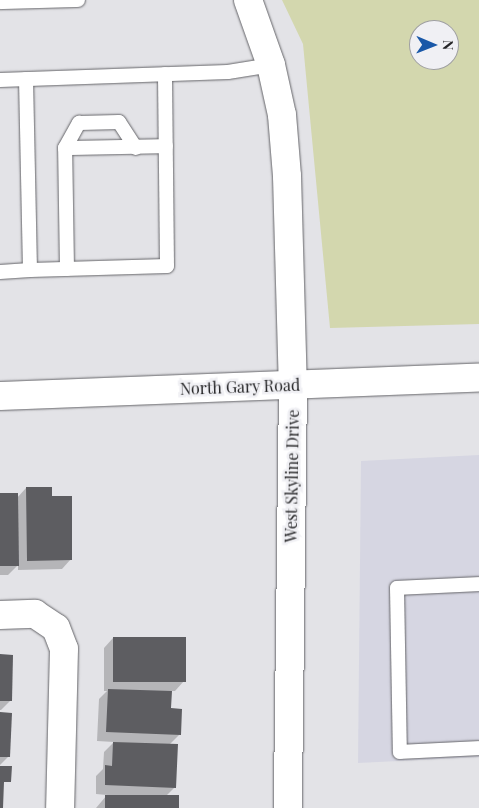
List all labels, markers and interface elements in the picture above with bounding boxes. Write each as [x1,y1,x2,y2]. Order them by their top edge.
north arrow [409,20,459,70]
text: N [439,40,458,50]
street label: North Gary Road [179,375,301,399]
street label: West Skyline Drive [281,409,303,543]

